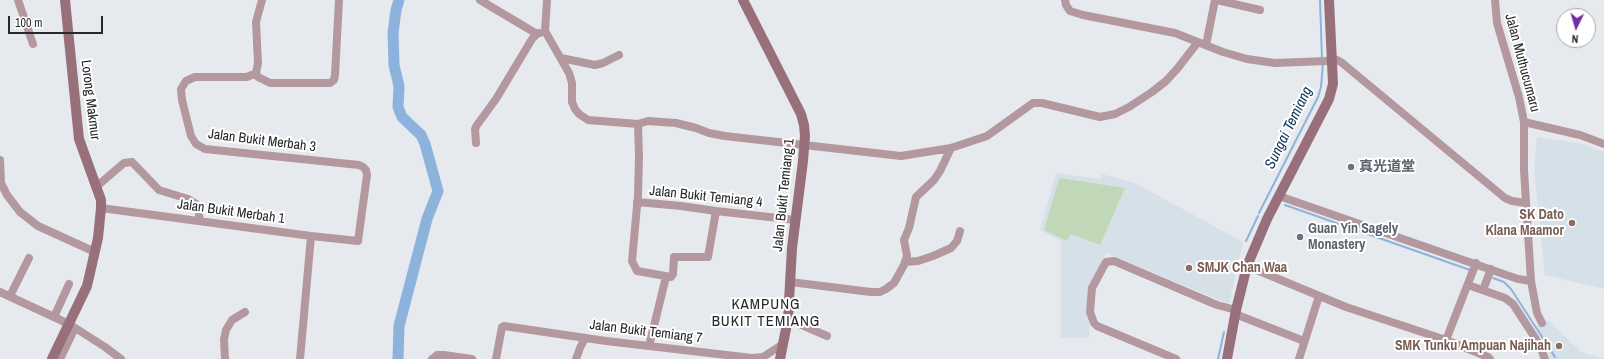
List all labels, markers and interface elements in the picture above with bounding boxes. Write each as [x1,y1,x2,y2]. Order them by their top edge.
scale bar [10,8,105,34]
north arrow [1556,8,1596,48]
street label: Jalan Muthucumaru [1501,12,1543,114]
text: 100 m [15,15,42,31]
text: N [1571,32,1579,46]
street label: Lorong Makmur [77,59,103,141]
water label: Sungai Temiang [1261,84,1317,172]
street label: Jalan Bukit Merbah 3 [207,126,317,156]
street label: Jalan Bukit Temiang 1 [770,138,798,252]
place label: 真光道堂 [1359,159,1415,175]
marker: 真光道堂 [1346,162,1356,172]
street label: Jalan Bukit Temiang 4 [649,183,763,211]
street label: Jalan Bukit Merbah 1 [176,196,286,228]
place label: SK Dato Klana Maamor [1486,207,1564,240]
marker: SK Dato Klana Maamor [1567,218,1577,228]
place label: Guan Yin Sagely Monastery [1308,221,1398,254]
marker: Guan Yin Sagely Monastery [1295,232,1305,242]
place label: SMJK Chan Waa [1197,260,1287,276]
marker: SMJK Chan Waa [1184,263,1194,273]
district label: KAMPUNG BUKIT TEMIANG [712,296,820,331]
street label: Jalan Bukit Temiang 7 [589,317,703,347]
place label: SMK Tunku Ampuan Najihah [1395,338,1551,354]
marker: SMK Tunku Ampuan Najihah [1554,341,1564,351]

